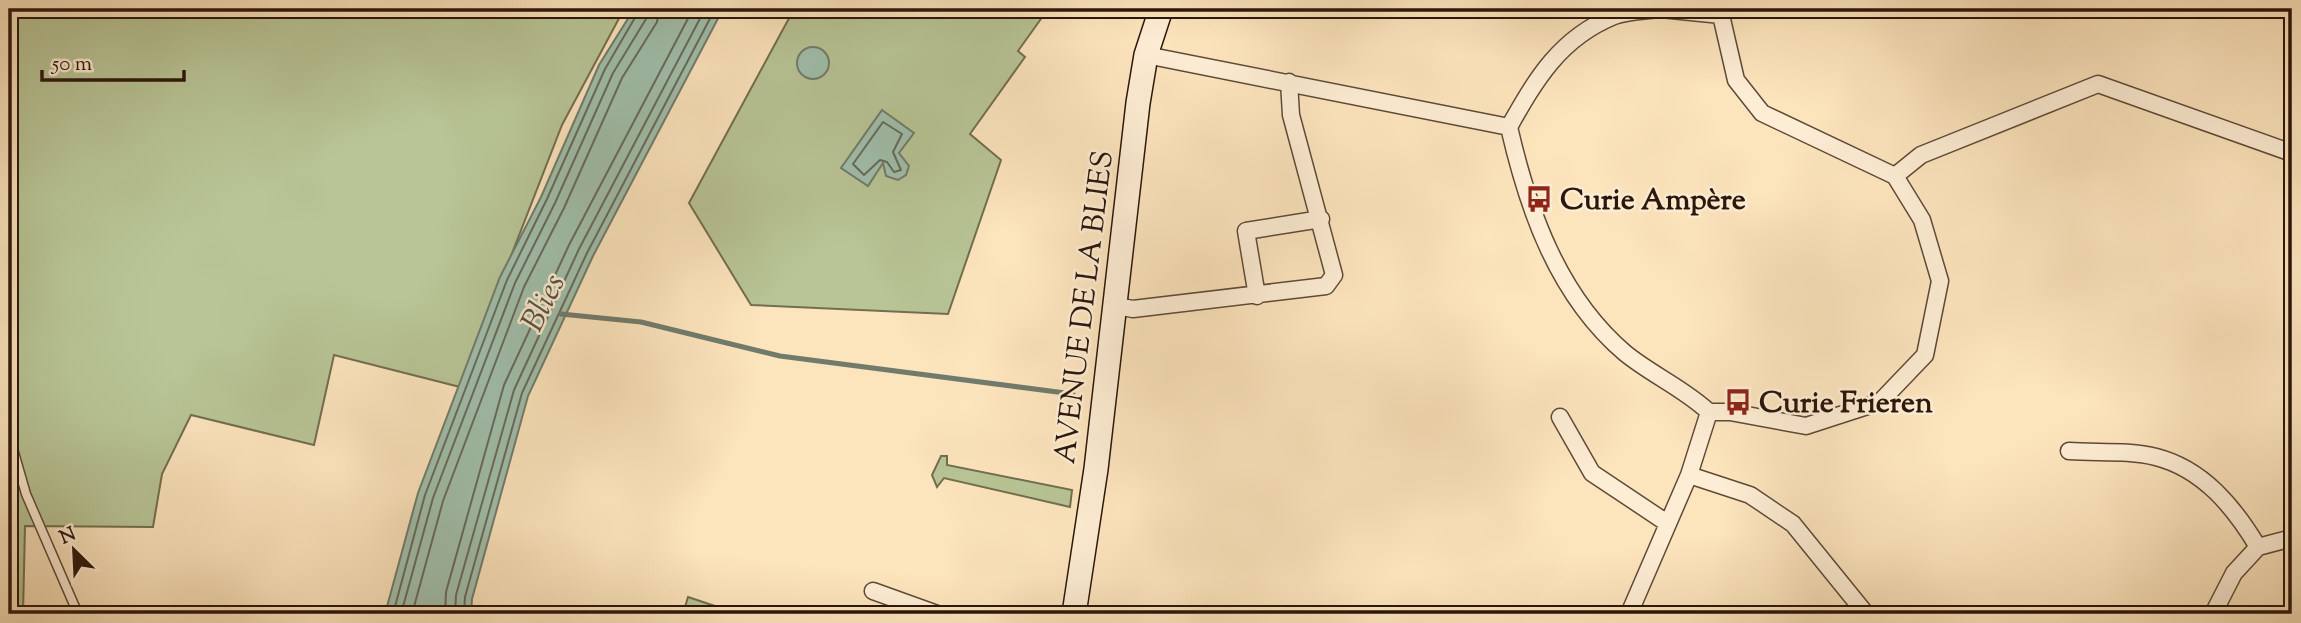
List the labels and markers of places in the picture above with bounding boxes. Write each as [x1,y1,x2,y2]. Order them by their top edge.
place label: Curie Ampère [1560,180,1746,223]
bus stop icon: Curie Ampère [1524,184,1554,214]
place label: Curie Frieren [1759,383,1933,426]
bus stop icon: Curie Frieren [1723,387,1753,417]

